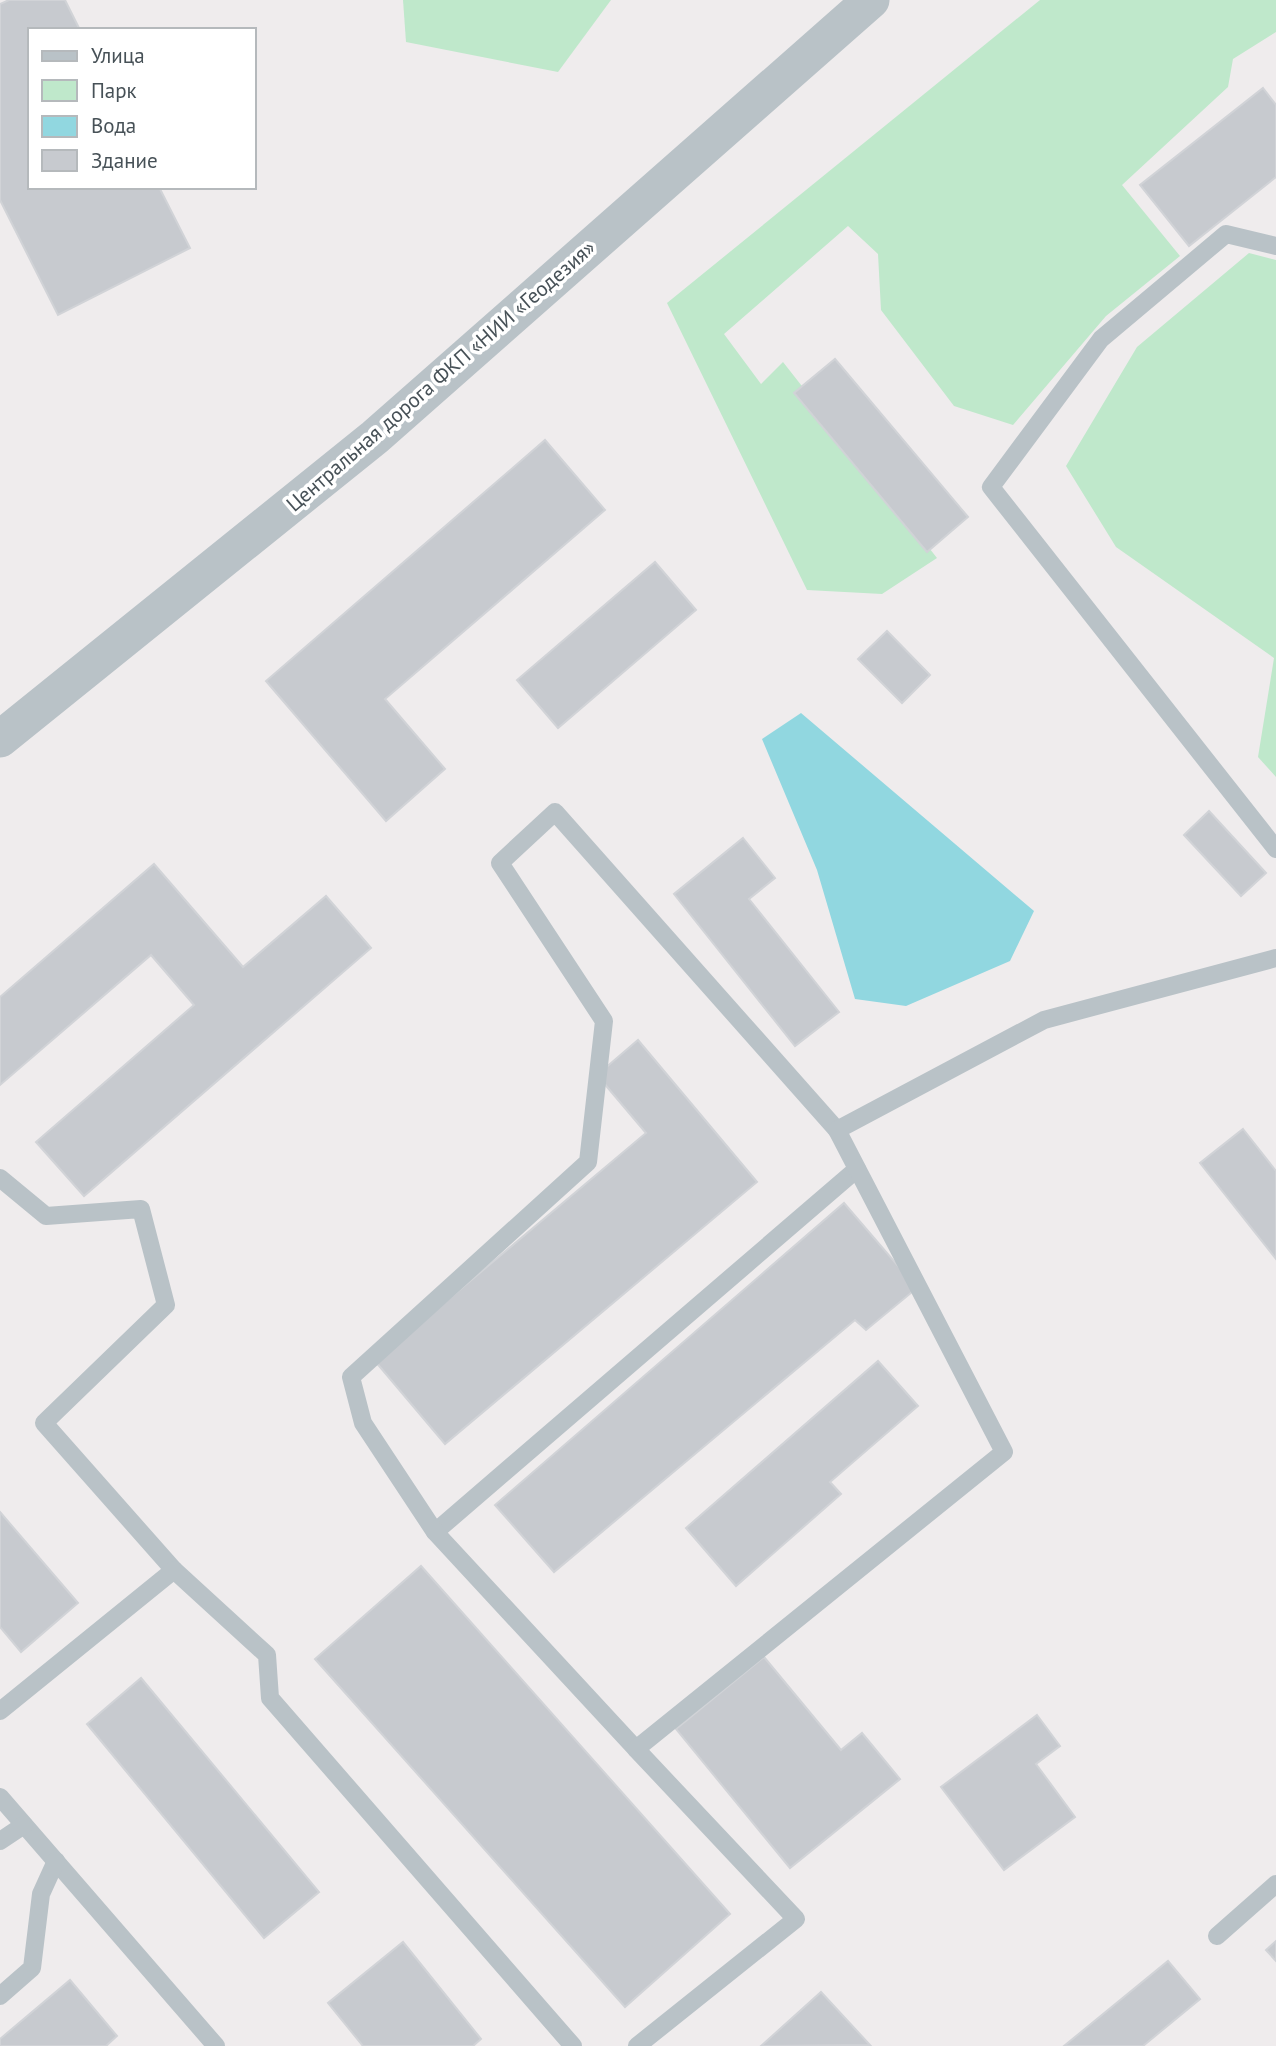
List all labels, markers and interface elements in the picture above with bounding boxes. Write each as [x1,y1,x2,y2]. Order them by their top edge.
legend [28,28,256,189]
text: Улица [91,42,145,69]
text: Парк [91,77,137,104]
text: Вода [91,112,136,139]
text: Здание [91,147,158,174]
street label: Центральная дорога ФКП «НИИ «Геодезия» [280,234,601,517]

